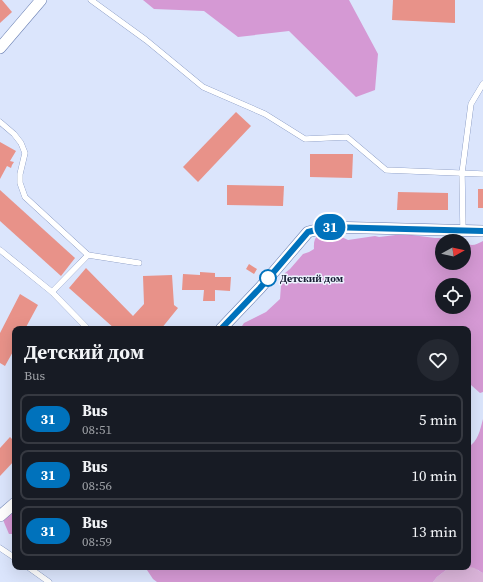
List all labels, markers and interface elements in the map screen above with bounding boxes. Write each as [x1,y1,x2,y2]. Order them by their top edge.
line badge: 31 [312,214,348,240]
text: 31 [322,217,338,237]
north arrow [435,234,471,270]
map controls [435,234,471,314]
marker: Детский дом [259,269,277,287]
place label: Детский дом [280,272,344,285]
button: locate [435,278,471,314]
text: Детский дом [24,339,144,365]
button: heart [417,339,459,381]
text: Bus [24,367,45,384]
text: Bus [82,400,108,421]
text: 31 [40,409,56,429]
text: 5 min [419,409,457,430]
text: 08:51 [82,421,112,438]
text: Bus [82,456,108,477]
text: 31 [40,465,56,485]
text: 10 min [411,465,457,486]
text: 08:56 [82,477,112,494]
text: Bus [82,512,108,533]
text: 31 [40,521,56,541]
text: 13 min [411,521,457,542]
text: 08:59 [82,533,112,550]

